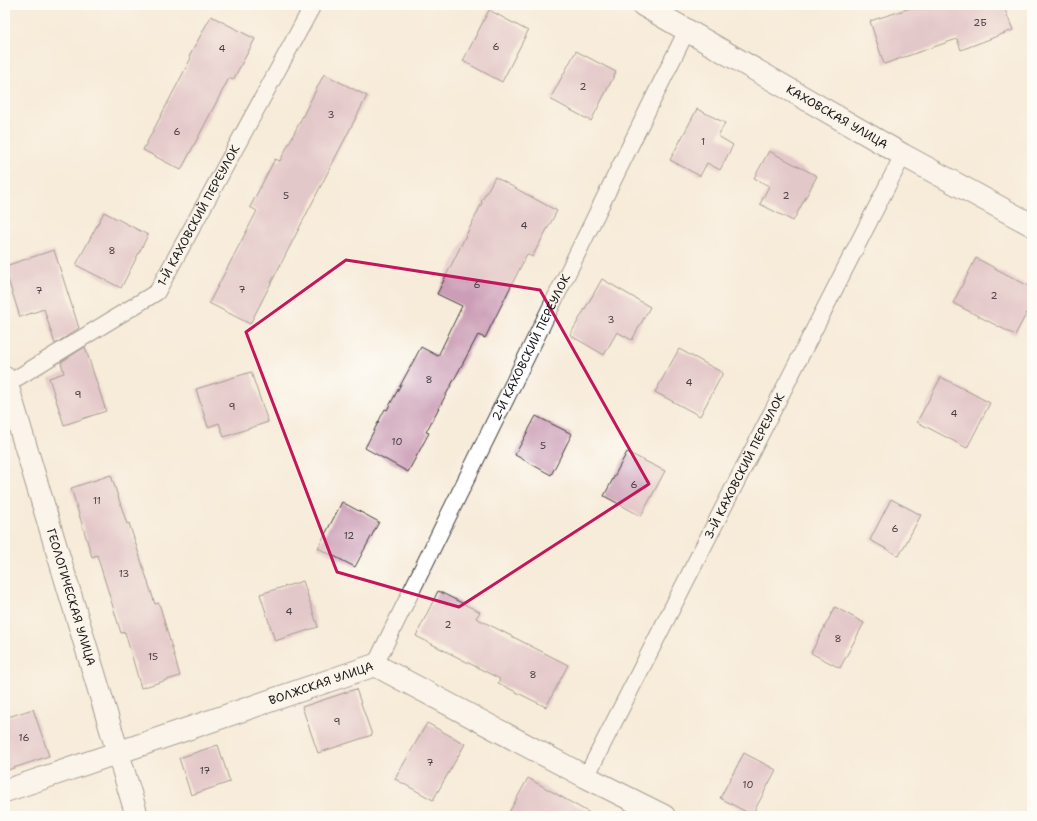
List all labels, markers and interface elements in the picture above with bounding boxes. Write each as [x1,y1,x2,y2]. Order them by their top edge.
house number: 2Б [973,16,987,29]
house number: 6 [493,40,500,53]
house number: 4 [219,42,226,55]
house number: 2 [580,80,587,93]
street label: КАХОВСКАЯ УЛИЦА [783,81,891,153]
house number: 3 [328,108,335,121]
house number: 6 [174,125,181,138]
house number: 1 [701,135,705,148]
street label: 1-Й КАХОВСКИЙ ПЕРЕУЛОК [154,142,244,289]
house number: 5 [283,189,289,202]
house number: 2 [783,189,790,202]
house number: 4 [521,219,528,232]
house number: 8 [109,244,116,257]
street label: 2-Й КАХОВСКИЙ ПЕРЕУЛОК [488,271,574,423]
house number: 6 [474,278,481,291]
house number: 7 [239,283,246,296]
house number: 7 [36,284,43,297]
house number: 2 [991,289,998,302]
house number: 3 [608,313,615,326]
house number: 8 [426,373,433,386]
house number: 4 [686,376,693,389]
house number: 9 [75,388,82,401]
street label: 3-Й КАХОВСКИЙ ПЕРЕУЛОК [701,390,789,542]
house number: 9 [229,400,236,413]
house number: 4 [951,407,958,420]
house number: 10 [392,435,402,448]
house number: 5 [540,439,546,452]
house number: 6 [631,478,638,491]
house number: 11 [93,494,101,507]
house number: 6 [892,522,899,535]
street label: ГЕОЛОГИЧЕСКАЯ УЛИЦА [43,527,99,668]
house number: 12 [344,529,354,542]
house number: 13 [119,567,129,580]
house number: 4 [286,605,293,618]
house number: 2 [445,618,452,631]
house number: 8 [835,632,842,645]
house number: 15 [148,650,158,663]
street label: ВОЛЖСКАЯ УЛИЦА [267,658,376,709]
house number: 8 [530,668,537,681]
house number: 9 [334,715,341,728]
house number: 16 [19,731,29,744]
house number: 7 [427,756,434,769]
house number: 17 [200,764,210,777]
house number: 10 [743,778,753,791]

